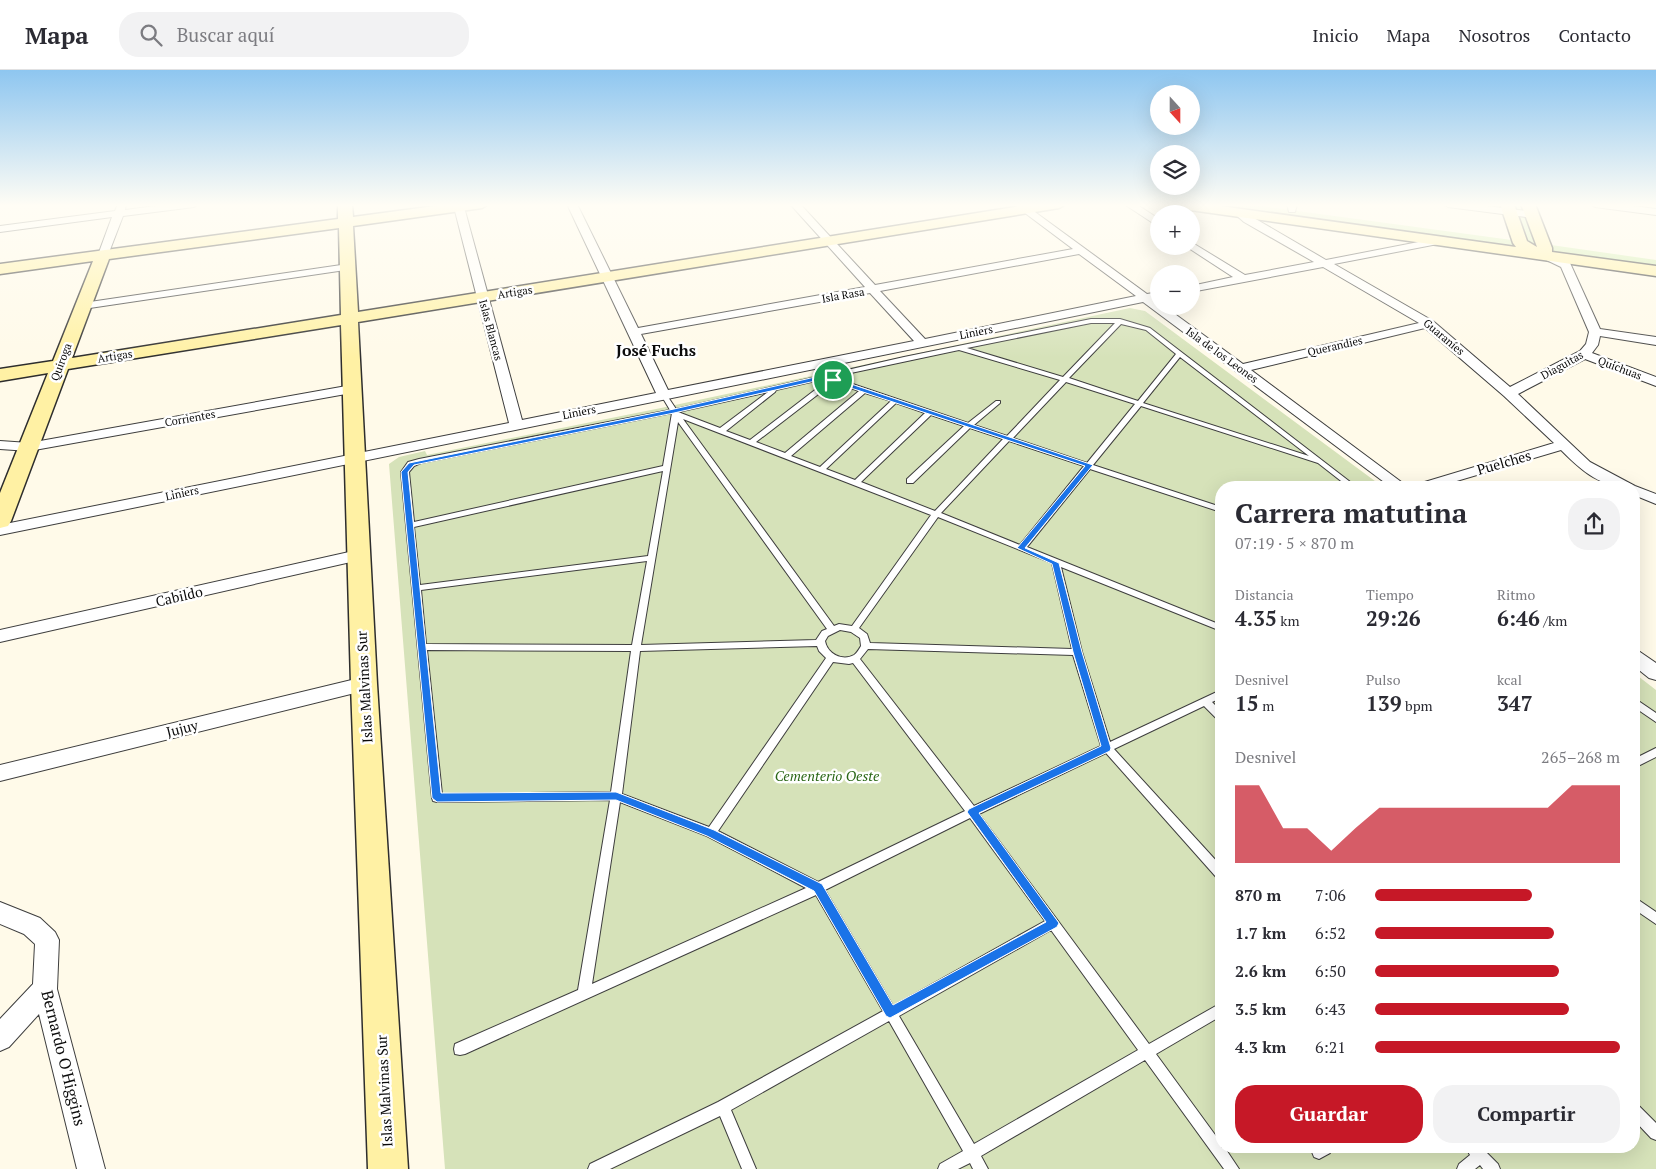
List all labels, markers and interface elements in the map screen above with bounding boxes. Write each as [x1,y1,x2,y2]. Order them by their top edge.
search box [119,12,469,57]
text: Mapa [25,19,89,51]
icon: search [137,21,165,49]
text: Buscar aquí [177,22,274,47]
text: Inicio [1312,23,1358,47]
text: Mapa [1386,23,1430,47]
text: Nosotros [1458,23,1530,47]
text: Contacto [1558,23,1631,47]
north arrow [1150,85,1200,135]
map controls [1150,85,1200,315]
button: layers [1150,145,1200,195]
button: + [1150,205,1200,255]
button: − [1150,265,1200,315]
street label: Artigas [497,282,534,302]
street label: Isla Rasa [821,284,866,306]
street label: Islas Blancas [476,298,506,362]
street label: Guaraníes [1421,316,1468,358]
street label: Liniers [958,322,994,342]
street label: Isla de los Leones [1183,324,1261,386]
street label: Querandies [1306,333,1364,359]
district label: José Fuchs [616,339,696,361]
street label: Quiroga [47,341,75,383]
street label: Artigas [97,346,134,366]
street label: Diaguitas [1538,348,1586,382]
street label: Quichuas [1596,353,1644,383]
pin [812,359,854,401]
icon: arrive [819,366,847,394]
street label: Liniers [561,402,597,422]
street label: Corrientes [164,407,217,429]
street label: Puelches [1475,445,1533,479]
street label: Liniers [164,483,200,503]
text: Carrera matutina [1235,494,1467,531]
button: share [1568,498,1620,550]
text: 07:19 · 5 × 870 m [1235,532,1354,554]
street label: Cabildo [154,581,205,611]
text: Distancia [1235,585,1294,604]
text: Tiempo [1366,585,1414,604]
text: Ritmo [1497,585,1535,604]
text: 4.35 [1235,604,1277,632]
text: 29:26 [1366,604,1421,632]
text: 6:46 [1497,604,1540,632]
text: km [1277,611,1300,630]
text: /km [1540,611,1567,630]
street label: Islas Malvinas Sur [352,630,376,744]
text: Desnivel [1235,670,1289,689]
text: Pulso [1366,670,1400,689]
text: kcal [1497,670,1522,689]
text: 15 [1235,689,1259,717]
text: 139 [1366,689,1402,717]
text: 347 [1497,689,1533,717]
text: m [1259,696,1274,715]
text: bpm [1402,696,1433,715]
street label: Jujuy [164,715,201,741]
text: Desnivel [1235,746,1296,768]
text: 265–268 m [1541,746,1620,768]
park label: Cementerio Oeste [775,766,880,785]
text: 870 m [1235,884,1281,906]
text: 7:06 [1315,884,1346,906]
text: 1.7 km [1235,922,1286,944]
text: 6:52 [1315,922,1346,944]
text: 2.6 km [1235,960,1286,982]
text: 6:50 [1315,960,1346,982]
street label: Bernardo O'Higgins [37,988,91,1128]
text: 3.5 km [1235,998,1286,1020]
text: 6:43 [1315,998,1346,1020]
street label: Islas Malvinas Sur [372,1034,396,1148]
text: 4.3 km [1235,1036,1286,1058]
text: 6:21 [1315,1036,1346,1058]
button: Guardar [1235,1085,1423,1143]
button: Compartir [1433,1085,1620,1143]

